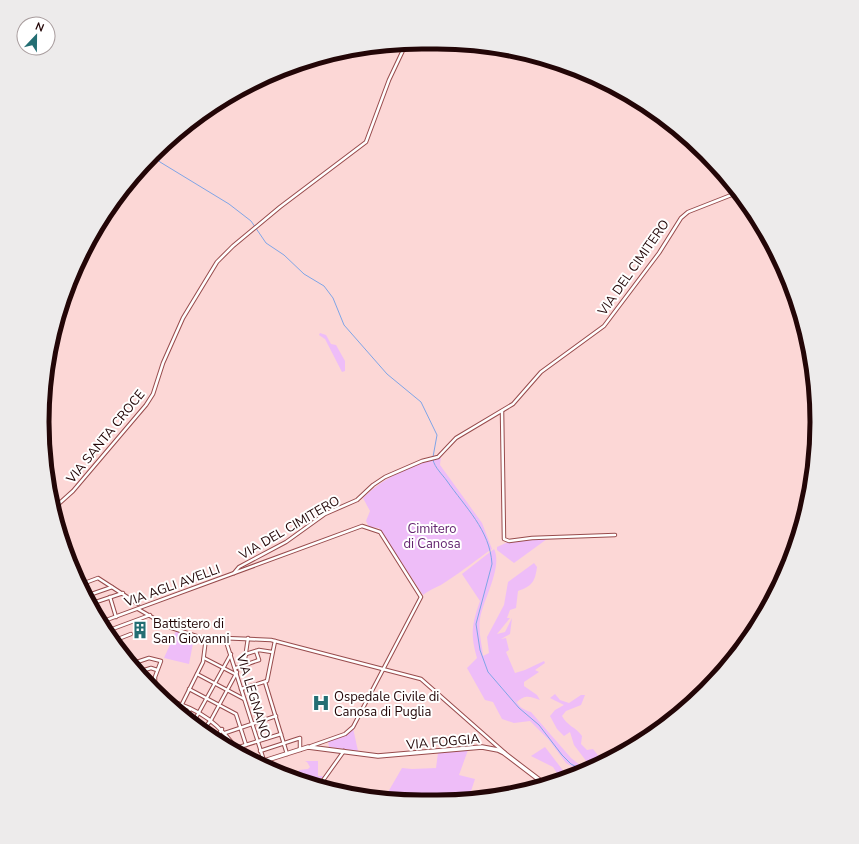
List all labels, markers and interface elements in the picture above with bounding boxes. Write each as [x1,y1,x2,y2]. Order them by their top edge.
north arrow [16,16,56,56]
text: N [33,19,46,36]
street label: VIA DEL CIMITERO [593,216,674,320]
street label: VIA SANTA CROCE [62,386,149,488]
street label: VIA DEL CIMITERO [235,492,343,564]
park label: Cimitero di Canosa [403,520,461,553]
street label: VIA AGLI AVELLI [121,560,223,612]
place label: Battistero di San Giovanni [153,615,229,648]
building icon: Battistero di San Giovanni [130,620,150,640]
street label: VIA LEGNANO [231,651,274,741]
place label: Ospedale Civile di Canosa di Puglia [334,688,439,721]
hospital icon: Ospedale Civile di Canosa di Puglia [311,693,331,713]
street label: VIA FOGGIA [405,730,481,754]

